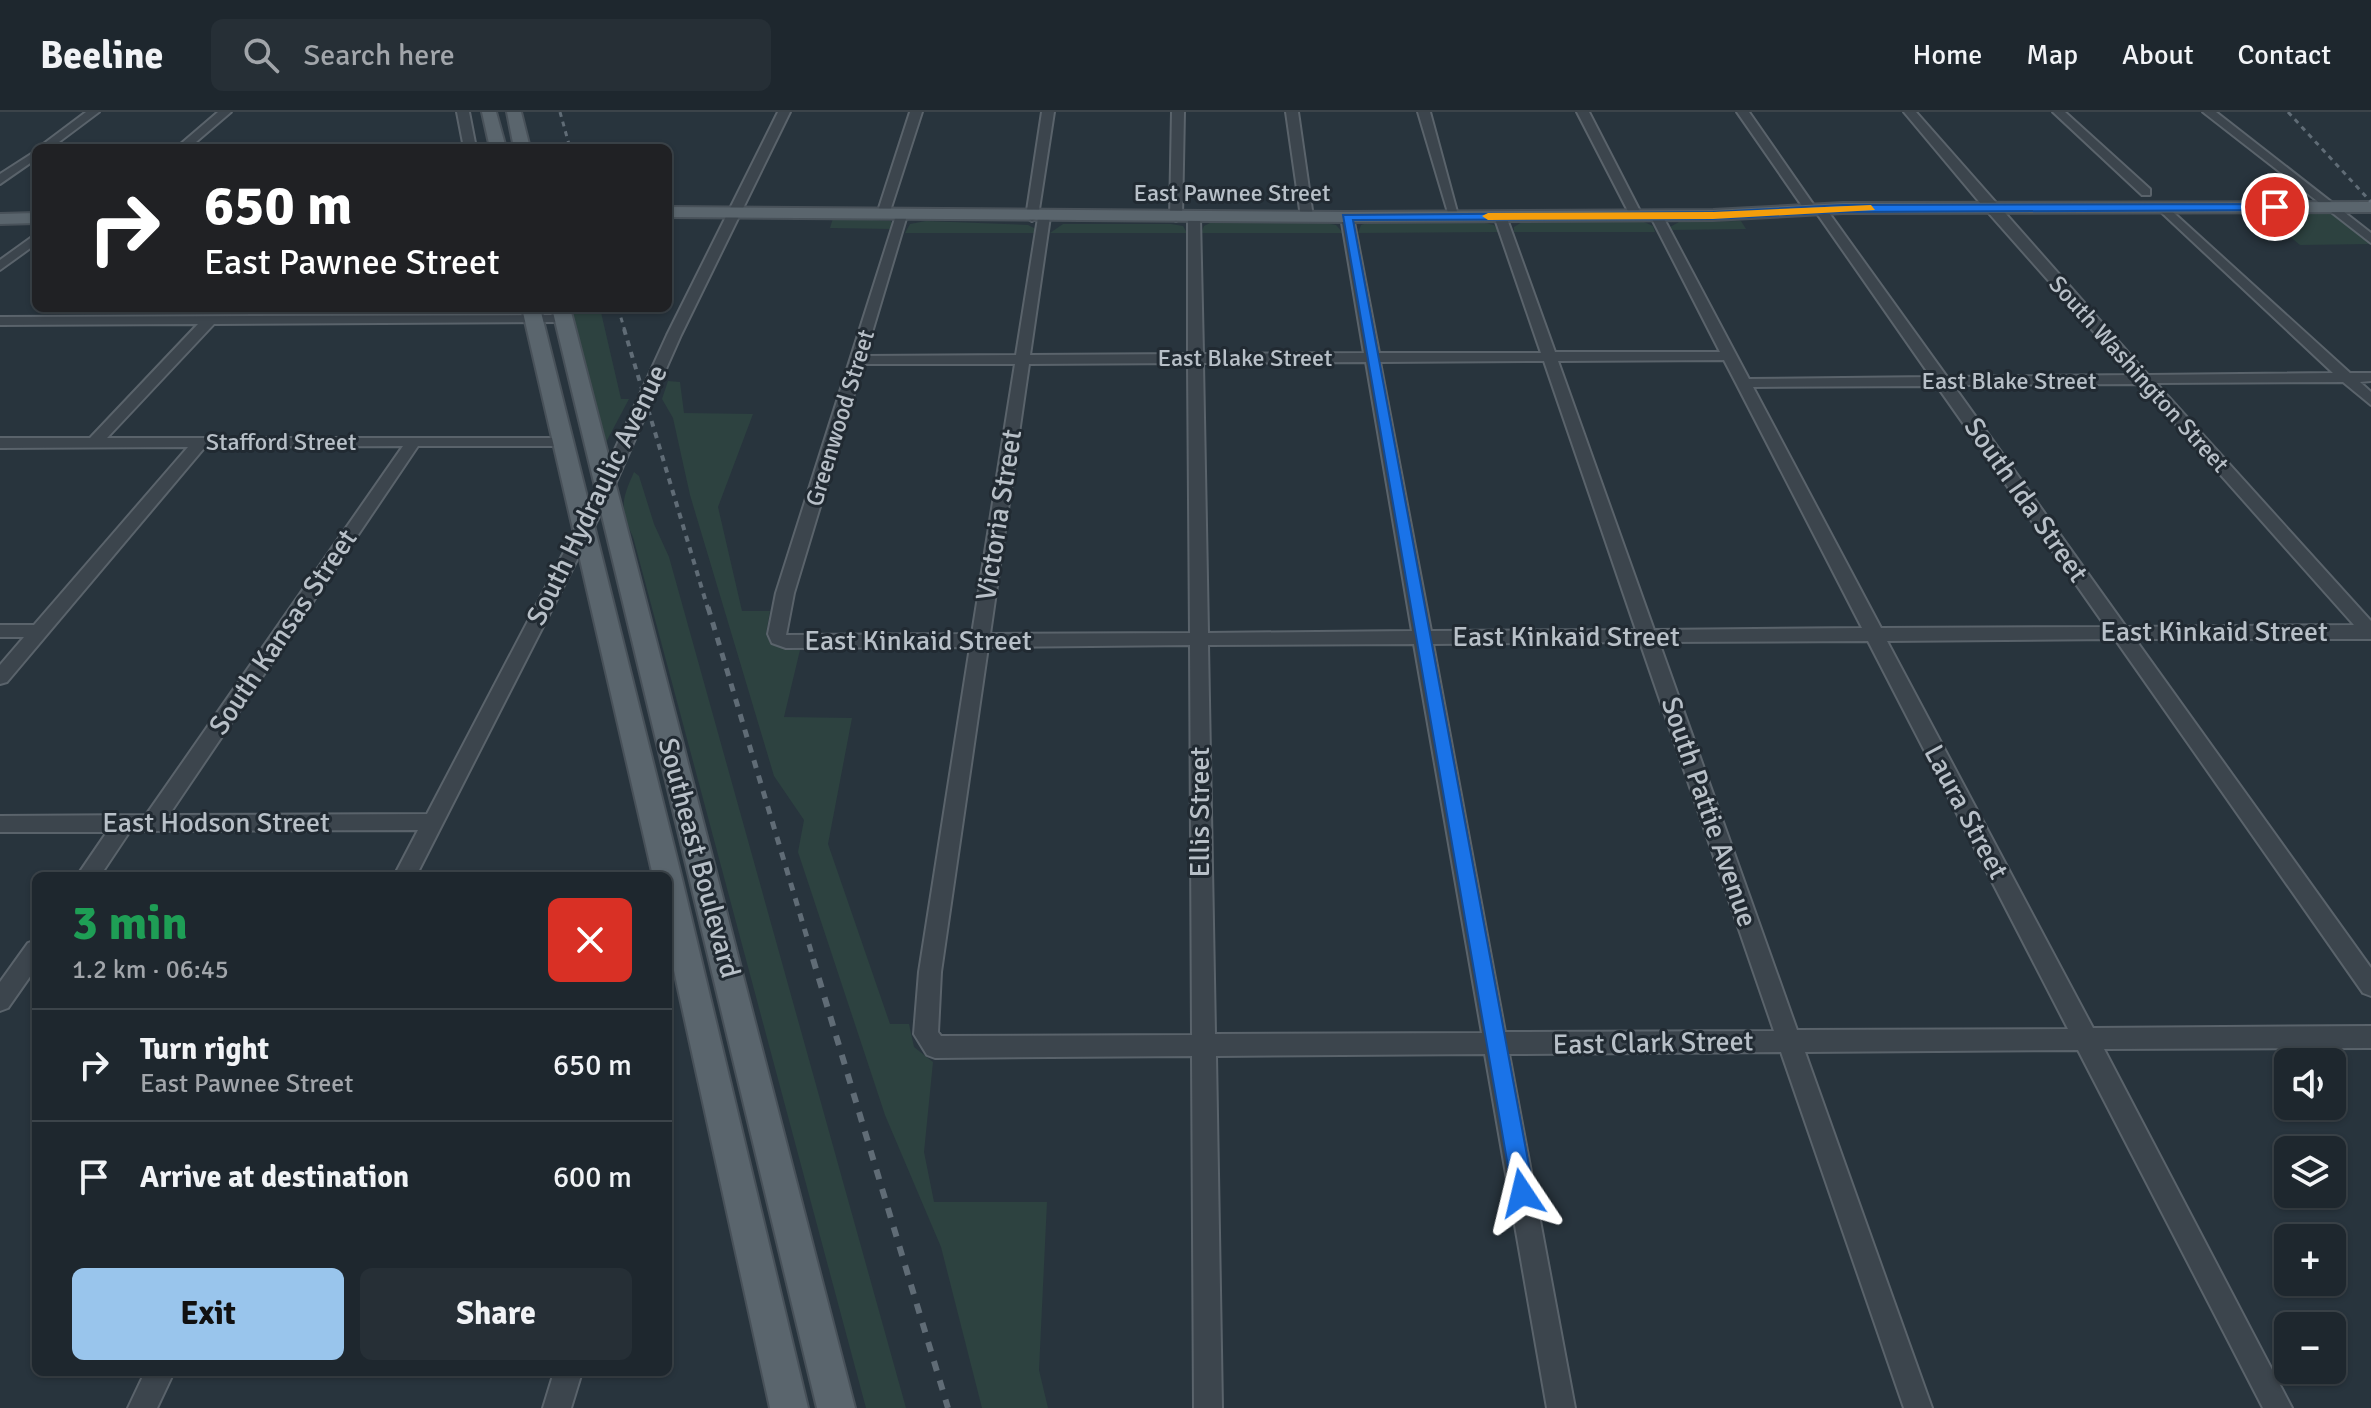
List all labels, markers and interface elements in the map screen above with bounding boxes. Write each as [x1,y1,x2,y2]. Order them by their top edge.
search box [211,19,771,91]
text: Beeline [40,32,163,79]
icon: search [239,33,283,77]
text: Search here [303,37,455,74]
text: Home [1913,38,1982,72]
text: Map [2026,38,2078,72]
text: About [2122,38,2194,72]
text: Contact [2238,38,2331,72]
text: 650 m [204,171,352,240]
pin [2241,173,2309,241]
icon: right [72,176,176,280]
street label: East Pawnee Street [1133,178,1331,208]
icon: arrive [2253,185,2297,229]
text: East Pawnee Street [204,240,500,285]
street label: South Washington Street [2043,269,2235,479]
street label: Greenwood Street [799,326,881,510]
street label: East Blake Street [1158,343,1332,373]
street label: South Hydraulic Avenue [519,359,675,631]
street label: East Blake Street [1922,366,2096,396]
street label: South Ida Street [1957,411,2095,589]
street label: Stafford Street [206,427,356,457]
street label: Victoria Street [969,427,1029,603]
street label: South Kansas Street [202,523,364,741]
street label: East Kinkaid Street [2100,615,2328,649]
street label: East Kinkaid Street [1452,620,1680,654]
street label: East Kinkaid Street [804,624,1032,658]
street label: South Pattie Avenue [1654,693,1764,931]
street label: Southeast Boulevard [651,734,747,982]
street label: Laura Street [1916,739,2016,885]
street label: Ellis Street [1183,746,1217,877]
street label: East Hodson Street [102,806,330,840]
text: 3 min [72,894,188,953]
button: close [548,898,632,982]
text: 1.2 km · 06:45 [72,954,229,986]
street label: East Clark Street [1552,1024,1754,1062]
text: Turn right [140,1031,269,1068]
icon: right [72,1043,116,1087]
text: 650 m [553,1047,632,1084]
map controls [2274,1048,2346,1384]
button: sound [2274,1048,2346,1120]
text: East Pawnee Street [140,1068,353,1100]
button: layers [2274,1136,2346,1208]
position arrow [1480,1151,1564,1235]
icon: arrive [72,1155,116,1199]
text: Arrive at destination [140,1159,409,1196]
text: 600 m [553,1159,632,1196]
button: + [2274,1224,2346,1296]
button: Exit [72,1268,344,1360]
button: Share [360,1268,632,1360]
button: − [2274,1312,2346,1384]

